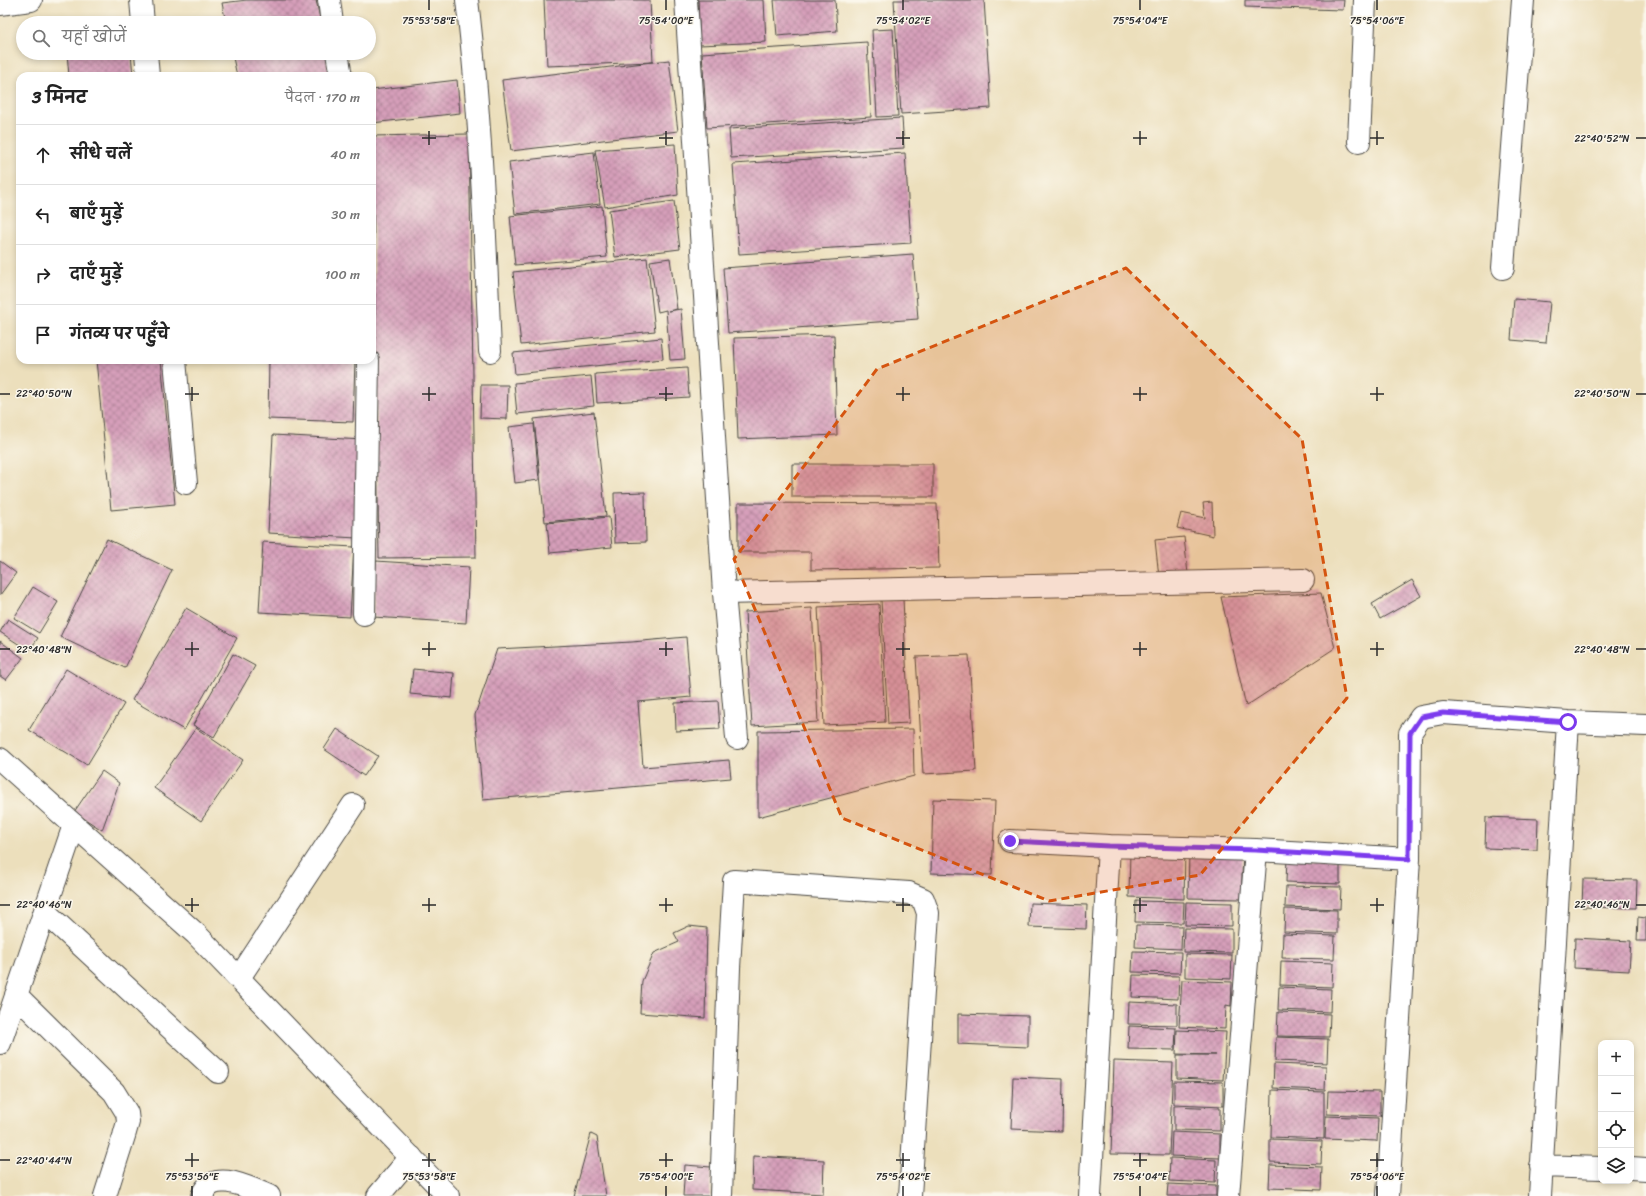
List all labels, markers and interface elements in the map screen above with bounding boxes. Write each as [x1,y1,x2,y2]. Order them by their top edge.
text: 75°53'58"E [402,12,457,30]
text: 75°54'00"E [639,12,695,30]
text: 75°54'02"E [876,12,931,30]
text: 75°54'04"E [1113,12,1169,30]
text: 75°54'06"E [1350,12,1405,30]
search box [16,16,376,60]
text: यहाँ खोजें [62,24,127,50]
icon: search [30,27,52,49]
text: 3 मिनट [32,82,87,112]
text: पैदल · 170 m [285,86,360,109]
text: 22°40'52"N [1574,130,1630,148]
text: सीधे चलें [70,141,131,167]
text: 40 m [330,143,360,166]
icon: ahead [32,144,54,166]
text: बाएँ मुड़ें [70,201,123,227]
text: 30 m [331,203,360,226]
icon: left [32,204,54,226]
text: दाएँ मुड़ें [70,261,122,287]
text: 100 m [325,263,360,286]
icon: right [32,264,54,286]
text: गंतव्य पर पहुँचे [70,321,169,347]
icon: arrive [32,324,54,346]
text: 22°40'50"N [16,385,72,403]
text: 22°40'50"N [1574,385,1630,403]
text: 22°40'48"N [16,641,72,659]
text: 22°40'48"N [1574,641,1630,659]
route start [1559,713,1577,731]
route end [1001,832,1019,850]
text: 22°40'46"N [16,896,72,914]
text: 22°40'46"N [1574,896,1630,914]
map controls [1598,1040,1634,1184]
button: + [1598,1040,1634,1076]
button: − [1598,1076,1634,1112]
button: locate [1598,1112,1634,1148]
button: layers [1598,1148,1634,1184]
text: 22°40'44"N [16,1152,72,1170]
text: 75°53'56"E [166,1168,220,1186]
text: 75°53'58"E [402,1168,457,1186]
text: 75°54'00"E [639,1168,695,1186]
text: 75°54'02"E [876,1168,931,1186]
text: 75°54'04"E [1113,1168,1169,1186]
text: 75°54'06"E [1350,1168,1405,1186]

